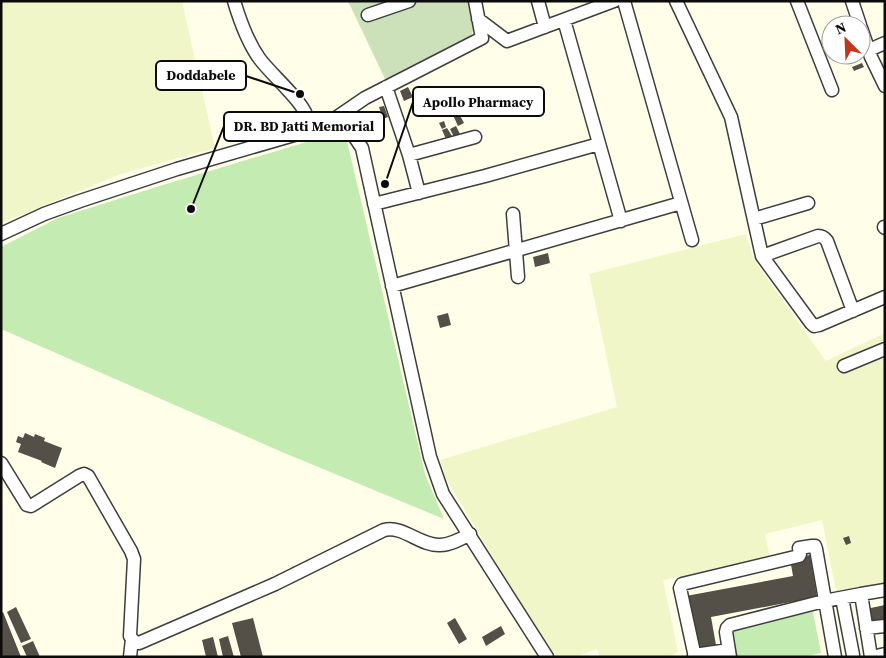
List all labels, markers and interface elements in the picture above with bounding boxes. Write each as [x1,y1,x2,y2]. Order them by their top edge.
north arrow [821,15,871,65]
text: N [832,17,849,39]
callout: Doddabele [156,61,246,90]
text: Doddabele [166,65,236,85]
callout: Apollo Pharmacy [413,87,544,116]
text: Apollo Pharmacy [423,92,534,112]
callout: DR. BD Jatti Memorial [224,112,384,141]
text: DR. BD Jatti Memorial [234,116,375,136]

